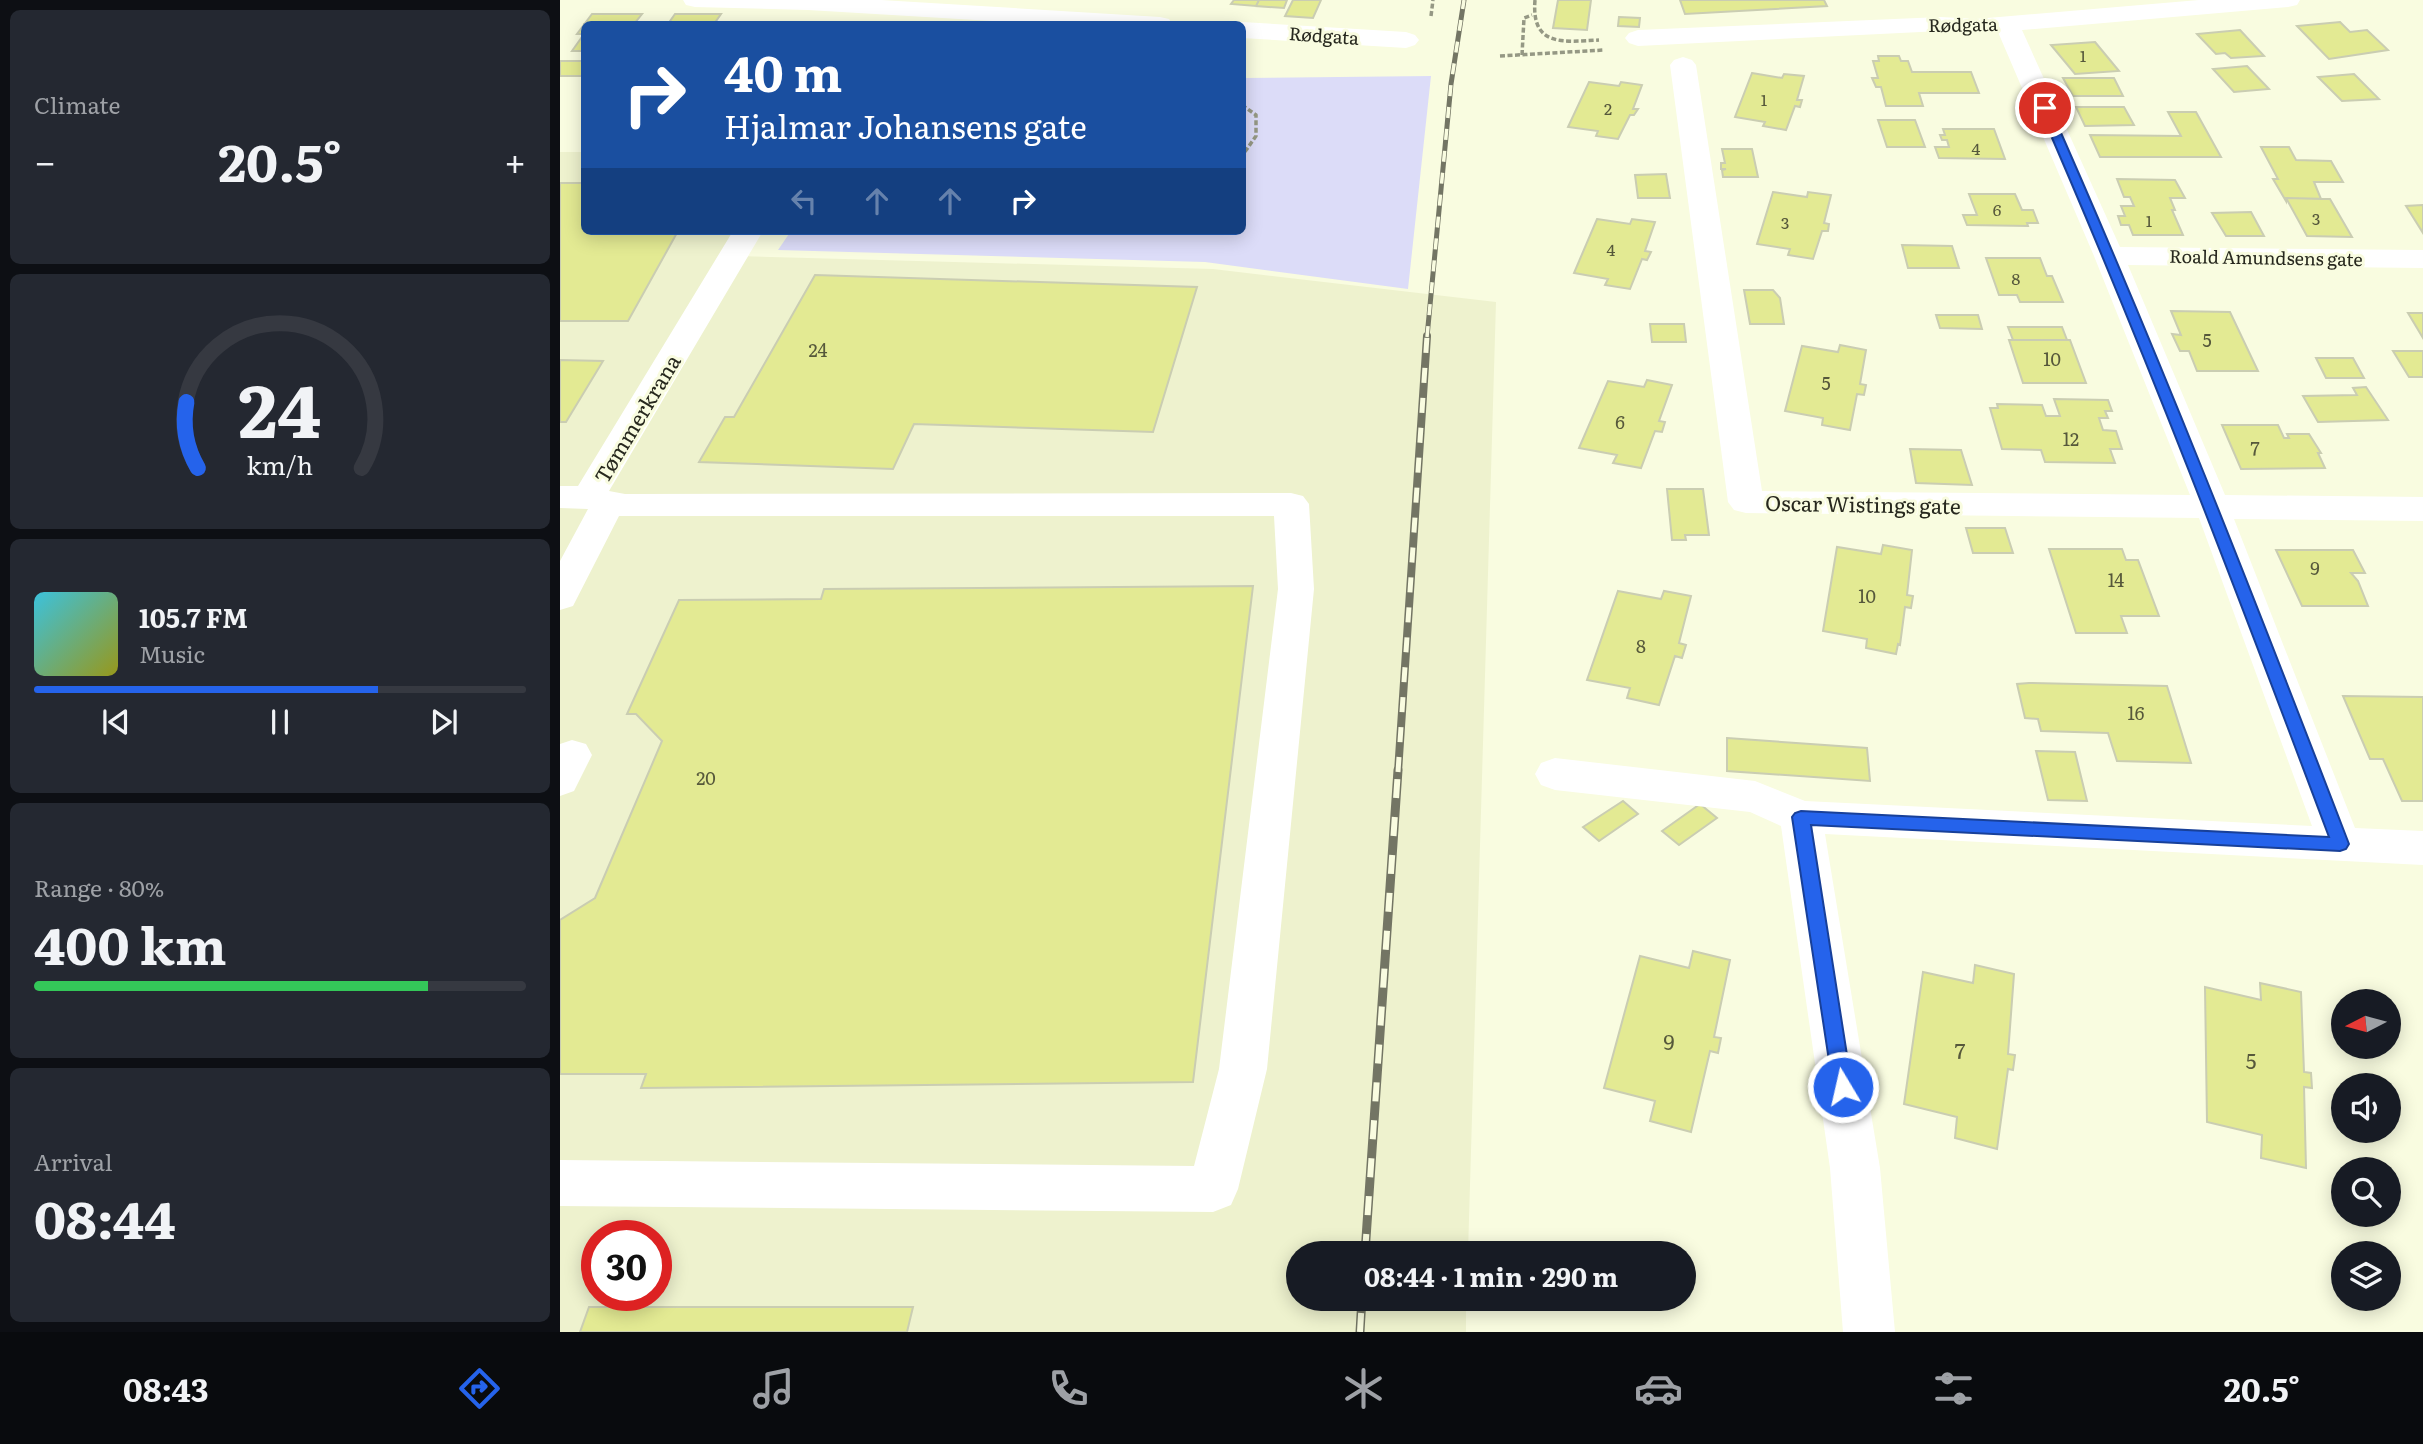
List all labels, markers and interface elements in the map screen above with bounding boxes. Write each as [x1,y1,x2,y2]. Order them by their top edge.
street label: Rødgata [1928,10,1998,38]
street label: Rødgata [1288,19,1360,51]
text: 40 m [724,34,842,107]
house number: 1 [2080,43,2087,67]
icon: right [609,49,700,140]
pin [2015,78,2075,138]
text: Climate [34,87,120,121]
house number: 1 [1761,87,1768,111]
icon: arrive [2026,89,2064,127]
house number: 2 [1604,96,1612,120]
text: Hjalmar Johansens gate [724,101,1087,149]
text: 20.5° [218,121,342,198]
text: − [34,131,56,188]
text: + [504,131,526,188]
house number: 4 [1972,136,1981,160]
icon: left [785,182,823,220]
icon: ahead [858,182,896,220]
icon: ahead [931,182,969,220]
icon: right [1004,182,1042,220]
house number: 6 [1993,197,2002,221]
house number: 3 [2312,206,2320,230]
house number: 1 [2146,208,2153,232]
house number: 3 [1781,210,1789,234]
house number: 4 [1607,237,1616,261]
street label: Roald Amundsens gate [2169,242,2363,272]
house number: 8 [2012,266,2021,290]
house number: 5 [2202,326,2212,353]
house number: 24 [808,336,828,363]
house number: 10 [2043,345,2061,372]
street label: Tømmerkrana [585,347,687,488]
text: 24 [239,352,322,460]
house number: 5 [1821,369,1831,396]
house number: 6 [1615,408,1625,435]
house number: 12 [2063,425,2079,452]
house number: 7 [2250,434,2260,461]
text: km/h [247,445,313,482]
street label: Oscar Wistings gate [1765,486,1961,520]
house number: 9 [2310,554,2320,581]
house number: 14 [2108,566,2124,593]
house number: 10 [1858,582,1876,609]
text: 105.7 FM [139,597,248,636]
house number: 8 [1636,632,1646,659]
text: Music [139,636,205,670]
house number: 16 [2128,699,2145,726]
icon: previous [97,703,135,741]
icon: pause [261,703,299,741]
icon: next [425,703,463,741]
house number: 20 [696,764,716,791]
text: Range · 80% [34,870,164,904]
text: 400 km [34,904,226,981]
north arrow [2331,989,2401,1059]
map controls [2331,989,2401,1311]
house number: 9 [1664,1025,1675,1056]
house number: 7 [1955,1034,1966,1065]
house number: 5 [2246,1044,2256,1075]
position arrow [1806,1050,1880,1124]
button: sound [2331,1073,2401,1143]
text: Arrival [34,1144,113,1178]
button: search [2331,1157,2401,1227]
text: 08:44 [34,1178,176,1255]
speed limit sign: 30 [581,1220,672,1311]
button: layers [2331,1241,2401,1311]
text: 08:44 · 1 min · 290 m [1364,1256,1618,1295]
text: 08:43 [123,1364,209,1412]
icon: directions [455,1364,504,1413]
icon: music [749,1364,798,1413]
icon: phone [1044,1364,1093,1413]
icon: climate [1339,1364,1388,1413]
icon: car [1634,1364,1683,1413]
icon: filters [1929,1364,1978,1413]
text: 20.5° [2224,1364,2300,1412]

